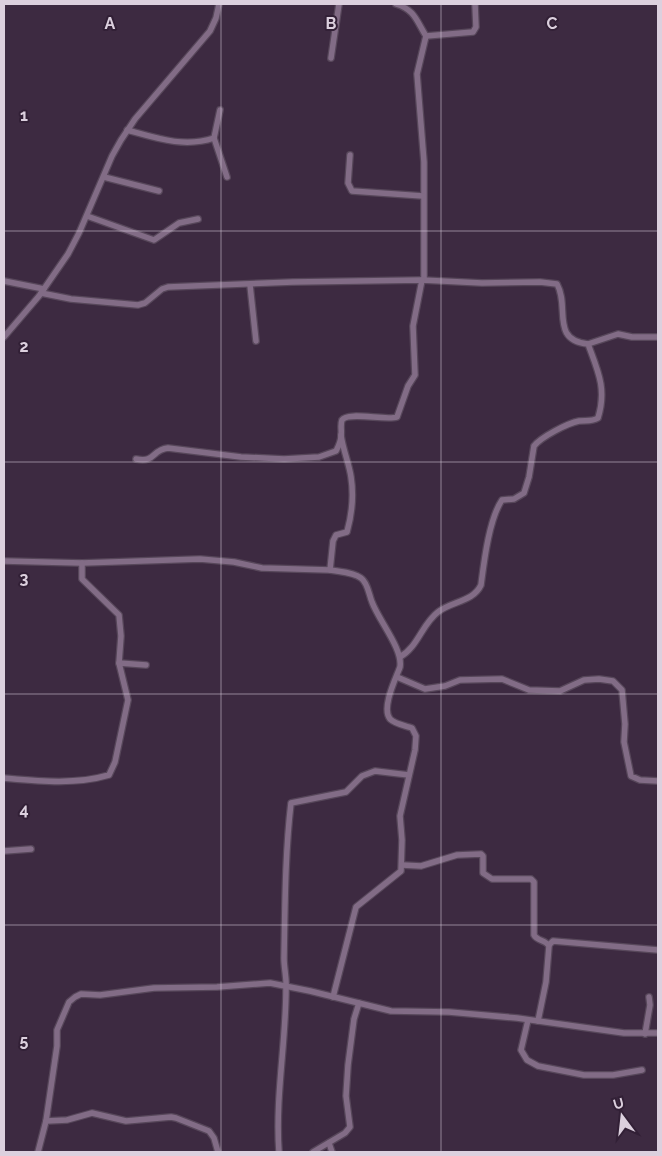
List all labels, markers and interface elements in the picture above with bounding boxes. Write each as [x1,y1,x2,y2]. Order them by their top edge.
text: A [105,14,116,33]
text: B [326,14,337,33]
text: C [547,14,558,33]
text: 1 [20,106,28,125]
text: 2 [19,337,29,356]
text: 3 [20,569,29,588]
text: 4 [19,800,29,819]
text: 5 [20,1031,29,1050]
north arrow [597,1091,647,1141]
text: U [611,1094,626,1113]

